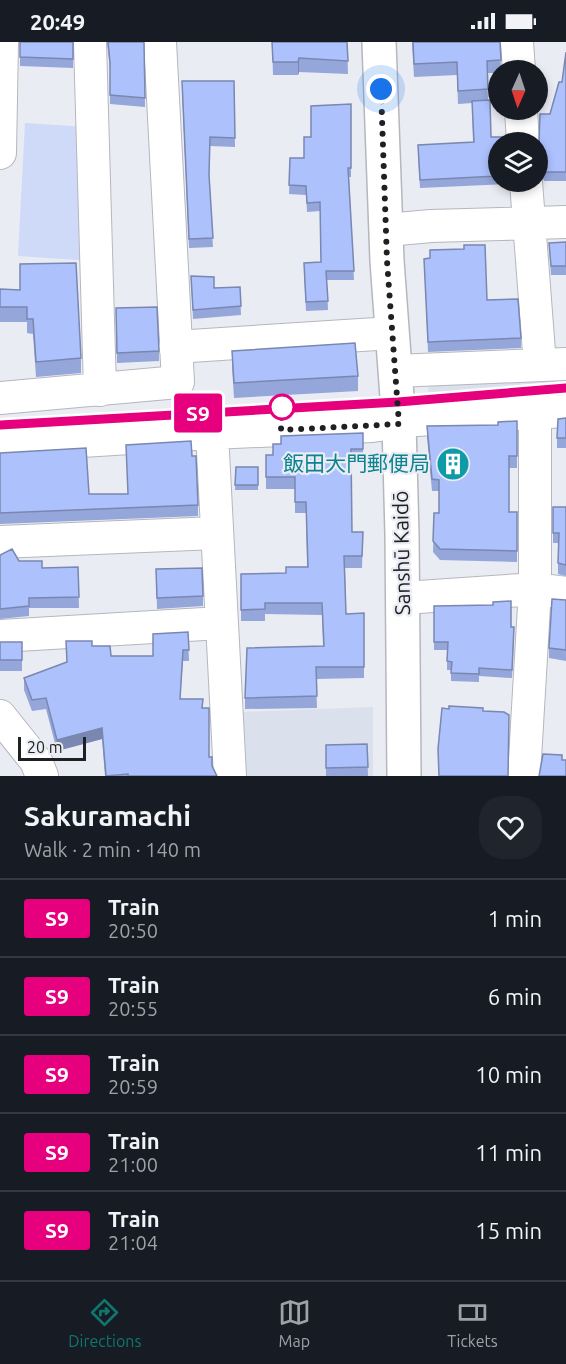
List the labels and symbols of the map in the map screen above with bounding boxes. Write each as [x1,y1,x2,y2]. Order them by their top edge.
north arrow [488,60,548,120]
your location [366,74,396,104]
line badge: S9 [171,394,225,433]
unlabelled marker [269,394,295,420]
building icon: 飯田大門郵便局 [435,446,471,482]
place label: 飯田大門郵便局 [283,451,430,475]
street label: Sanshū Kaidō [388,490,414,616]
scale bar [18,734,86,762]

